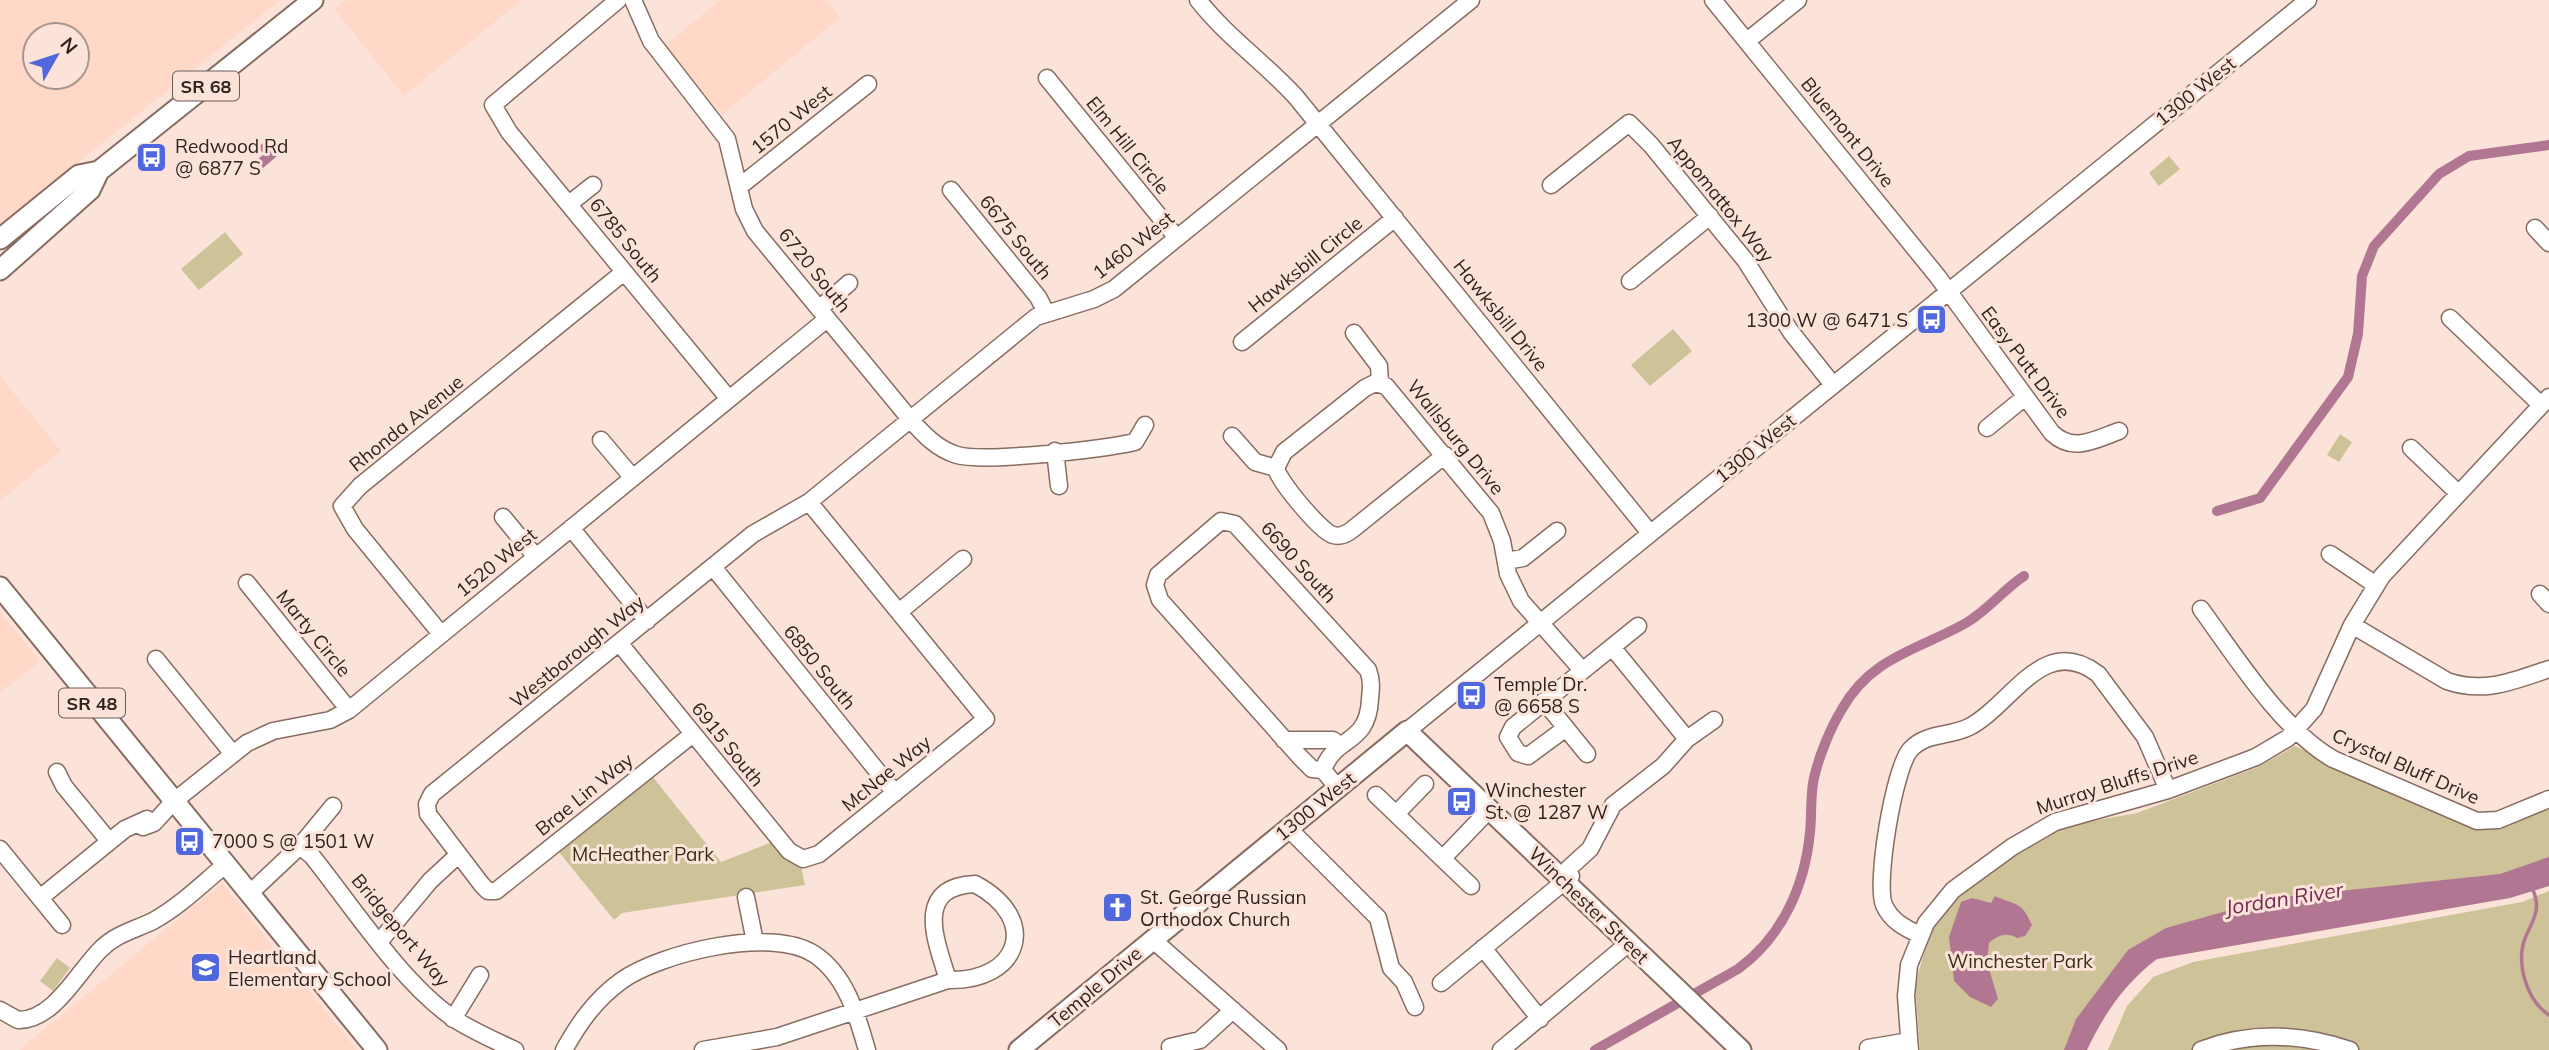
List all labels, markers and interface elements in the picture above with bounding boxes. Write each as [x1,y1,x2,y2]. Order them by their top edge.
north arrow [21,21,91,91]
text: N [55,32,83,58]
street label: 1300 West [2150,51,2240,131]
road number: SR 68 [173,72,239,100]
street label: Bluemont Drive [1796,72,1900,192]
street label: 1570 West [746,79,836,159]
street label: Elm Hill Circle [1081,91,1175,199]
street label: Appomattox Way [1663,131,1779,267]
place label: Redwood Rd @ 6877 S [175,134,288,180]
bus stop icon: Redwood Rd @ 6877 S [135,140,169,174]
street label: 6675 South [975,190,1057,284]
street label: 6785 South [585,193,667,287]
street label: 1460 West [1087,206,1179,284]
street label: Hawksbill Circle [1243,211,1367,317]
street label: 6720 South [774,223,856,317]
street label: Hawksbill Drive [1448,254,1554,376]
street label: Easy Putt Drive [1976,301,2076,423]
bus stop icon: 1300 W @ 6471 S [1914,303,1948,337]
place label: 1300 W @ 6471 S [1746,308,1908,332]
street label: Rhonda Avenue [344,370,468,476]
street label: Wallsburg Drive [1402,375,1510,499]
street label: 1300 West [1710,408,1800,488]
street label: 6690 South [1256,516,1342,608]
street label: 1520 West [451,522,541,602]
street label: Marty Circle [271,584,357,682]
street label: Westborough Way [505,589,649,713]
street label: 6850 South [779,620,861,714]
place label: Temple Dr. @ 6658 S [1494,672,1587,718]
bus stop icon: Temple Dr. @ 6658 S [1454,678,1488,712]
road number: SR 48 [59,688,125,718]
street label: 6915 South [687,697,769,791]
street label: Crystal Bluff Drive [2328,723,2484,809]
street label: McNae Way [836,730,936,816]
street label: Murray Bluffs Drive [2033,745,2201,819]
street label: Brae Lin Way [530,747,638,841]
street label: 1300 West [1270,766,1360,846]
place label: Winchester St. @ 1287 W [1485,778,1608,824]
bus stop icon: Winchester St. @ 1287 W [1445,784,1479,818]
bus stop icon: 7000 S @ 1501 W [172,824,206,858]
place label: 7000 S @ 1501 W [212,829,374,853]
street label: Winchester Street [1524,841,1655,969]
park label: McHeather Park [572,842,714,866]
street label: Bridgeport Way [347,869,455,991]
water label: Jordan River [2221,876,2346,920]
place label: St. George Russian Orthodox Church [1140,885,1307,931]
church icon: St. George Russian Orthodox Church [1100,891,1134,925]
street label: Temple Drive [1044,941,1146,1033]
place label: Heartland Elementary School [228,945,391,991]
park label: Winchester Park [1947,949,2093,973]
school or university icon: Heartland Elementary School [188,951,222,985]

